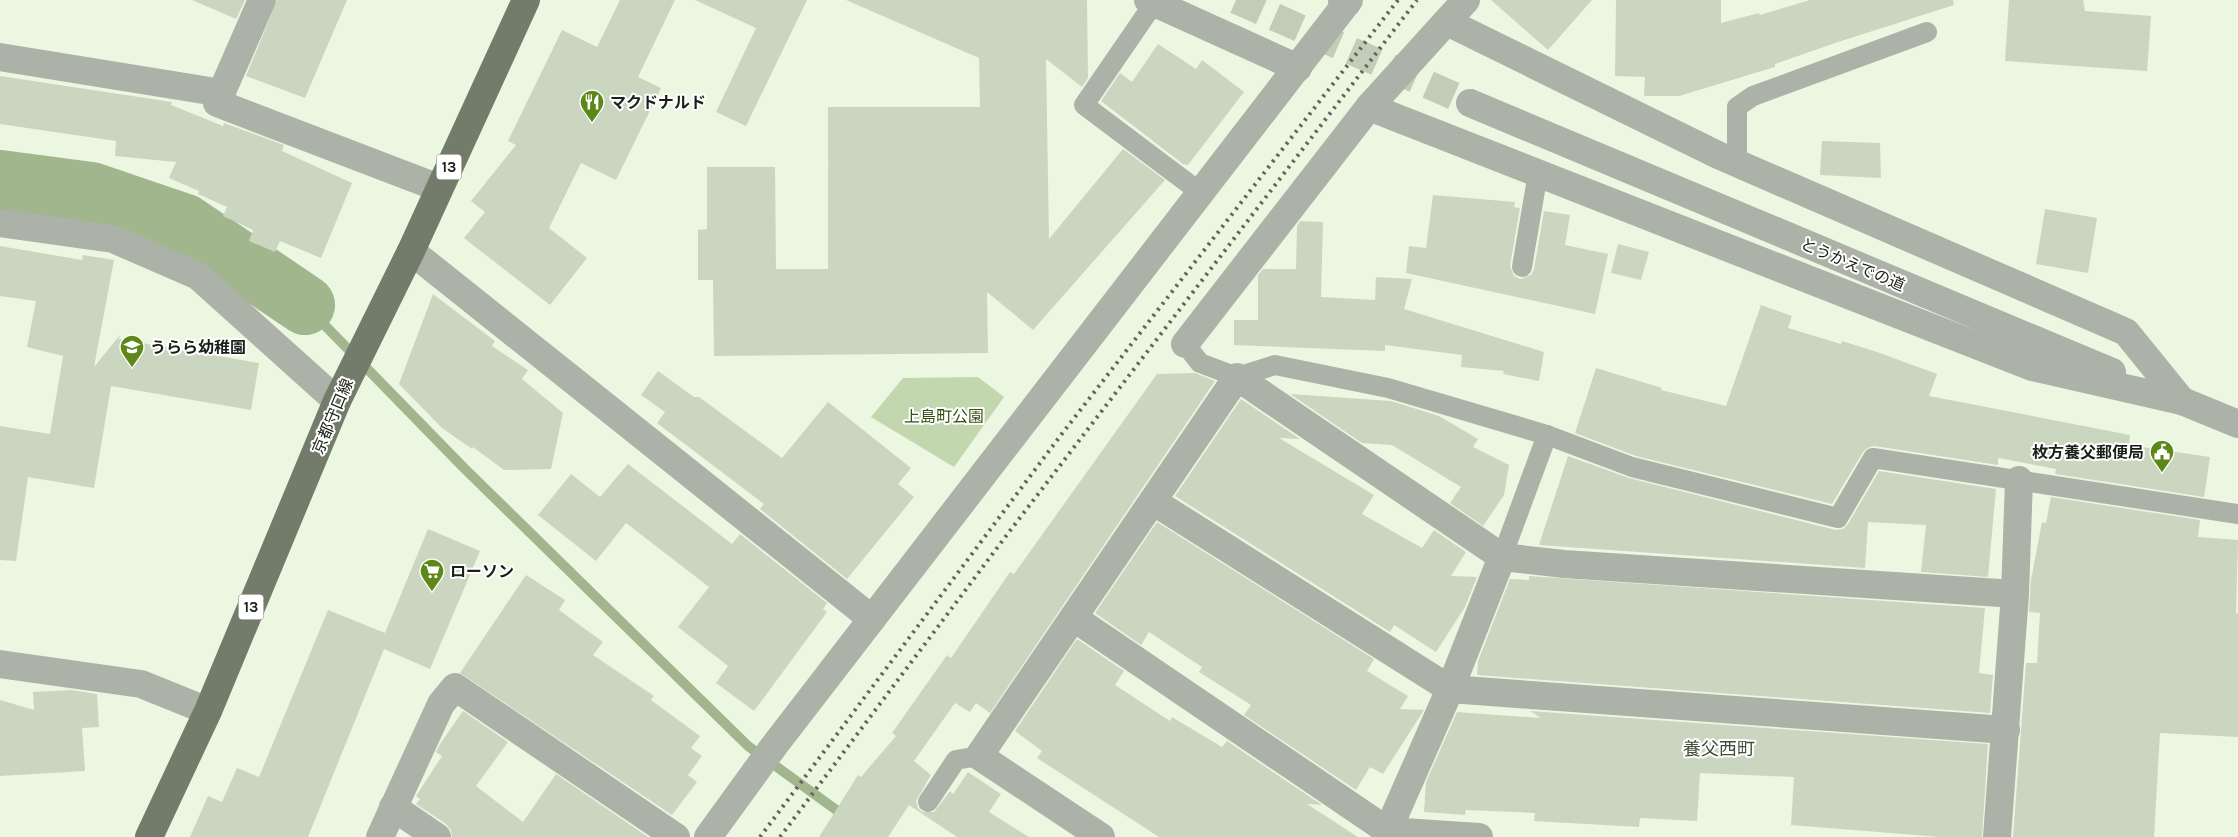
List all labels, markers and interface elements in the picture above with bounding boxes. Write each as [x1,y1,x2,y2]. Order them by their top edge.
restaurant icon: マクドナルド [579,89,605,123]
place label: マクドナルド [610,93,706,112]
road number: 13 [436,154,462,180]
street label: とうかえでの道 [1798,234,1908,295]
school or university icon: うらら幼稚園 [119,334,145,368]
place label: うらら幼稚園 [150,338,246,357]
street label: 京都守口線 [308,376,357,457]
park label: 上島町公園 [904,407,984,426]
public building icon: 枚方養父郵便局 [2149,439,2175,473]
place label: 枚方養父郵便局 [2032,443,2144,462]
supermarket icon: ローソン [419,558,445,592]
place label: ローソン [450,562,514,581]
road number: 13 [238,594,264,620]
district label: 養父西町 [1683,738,1755,760]

